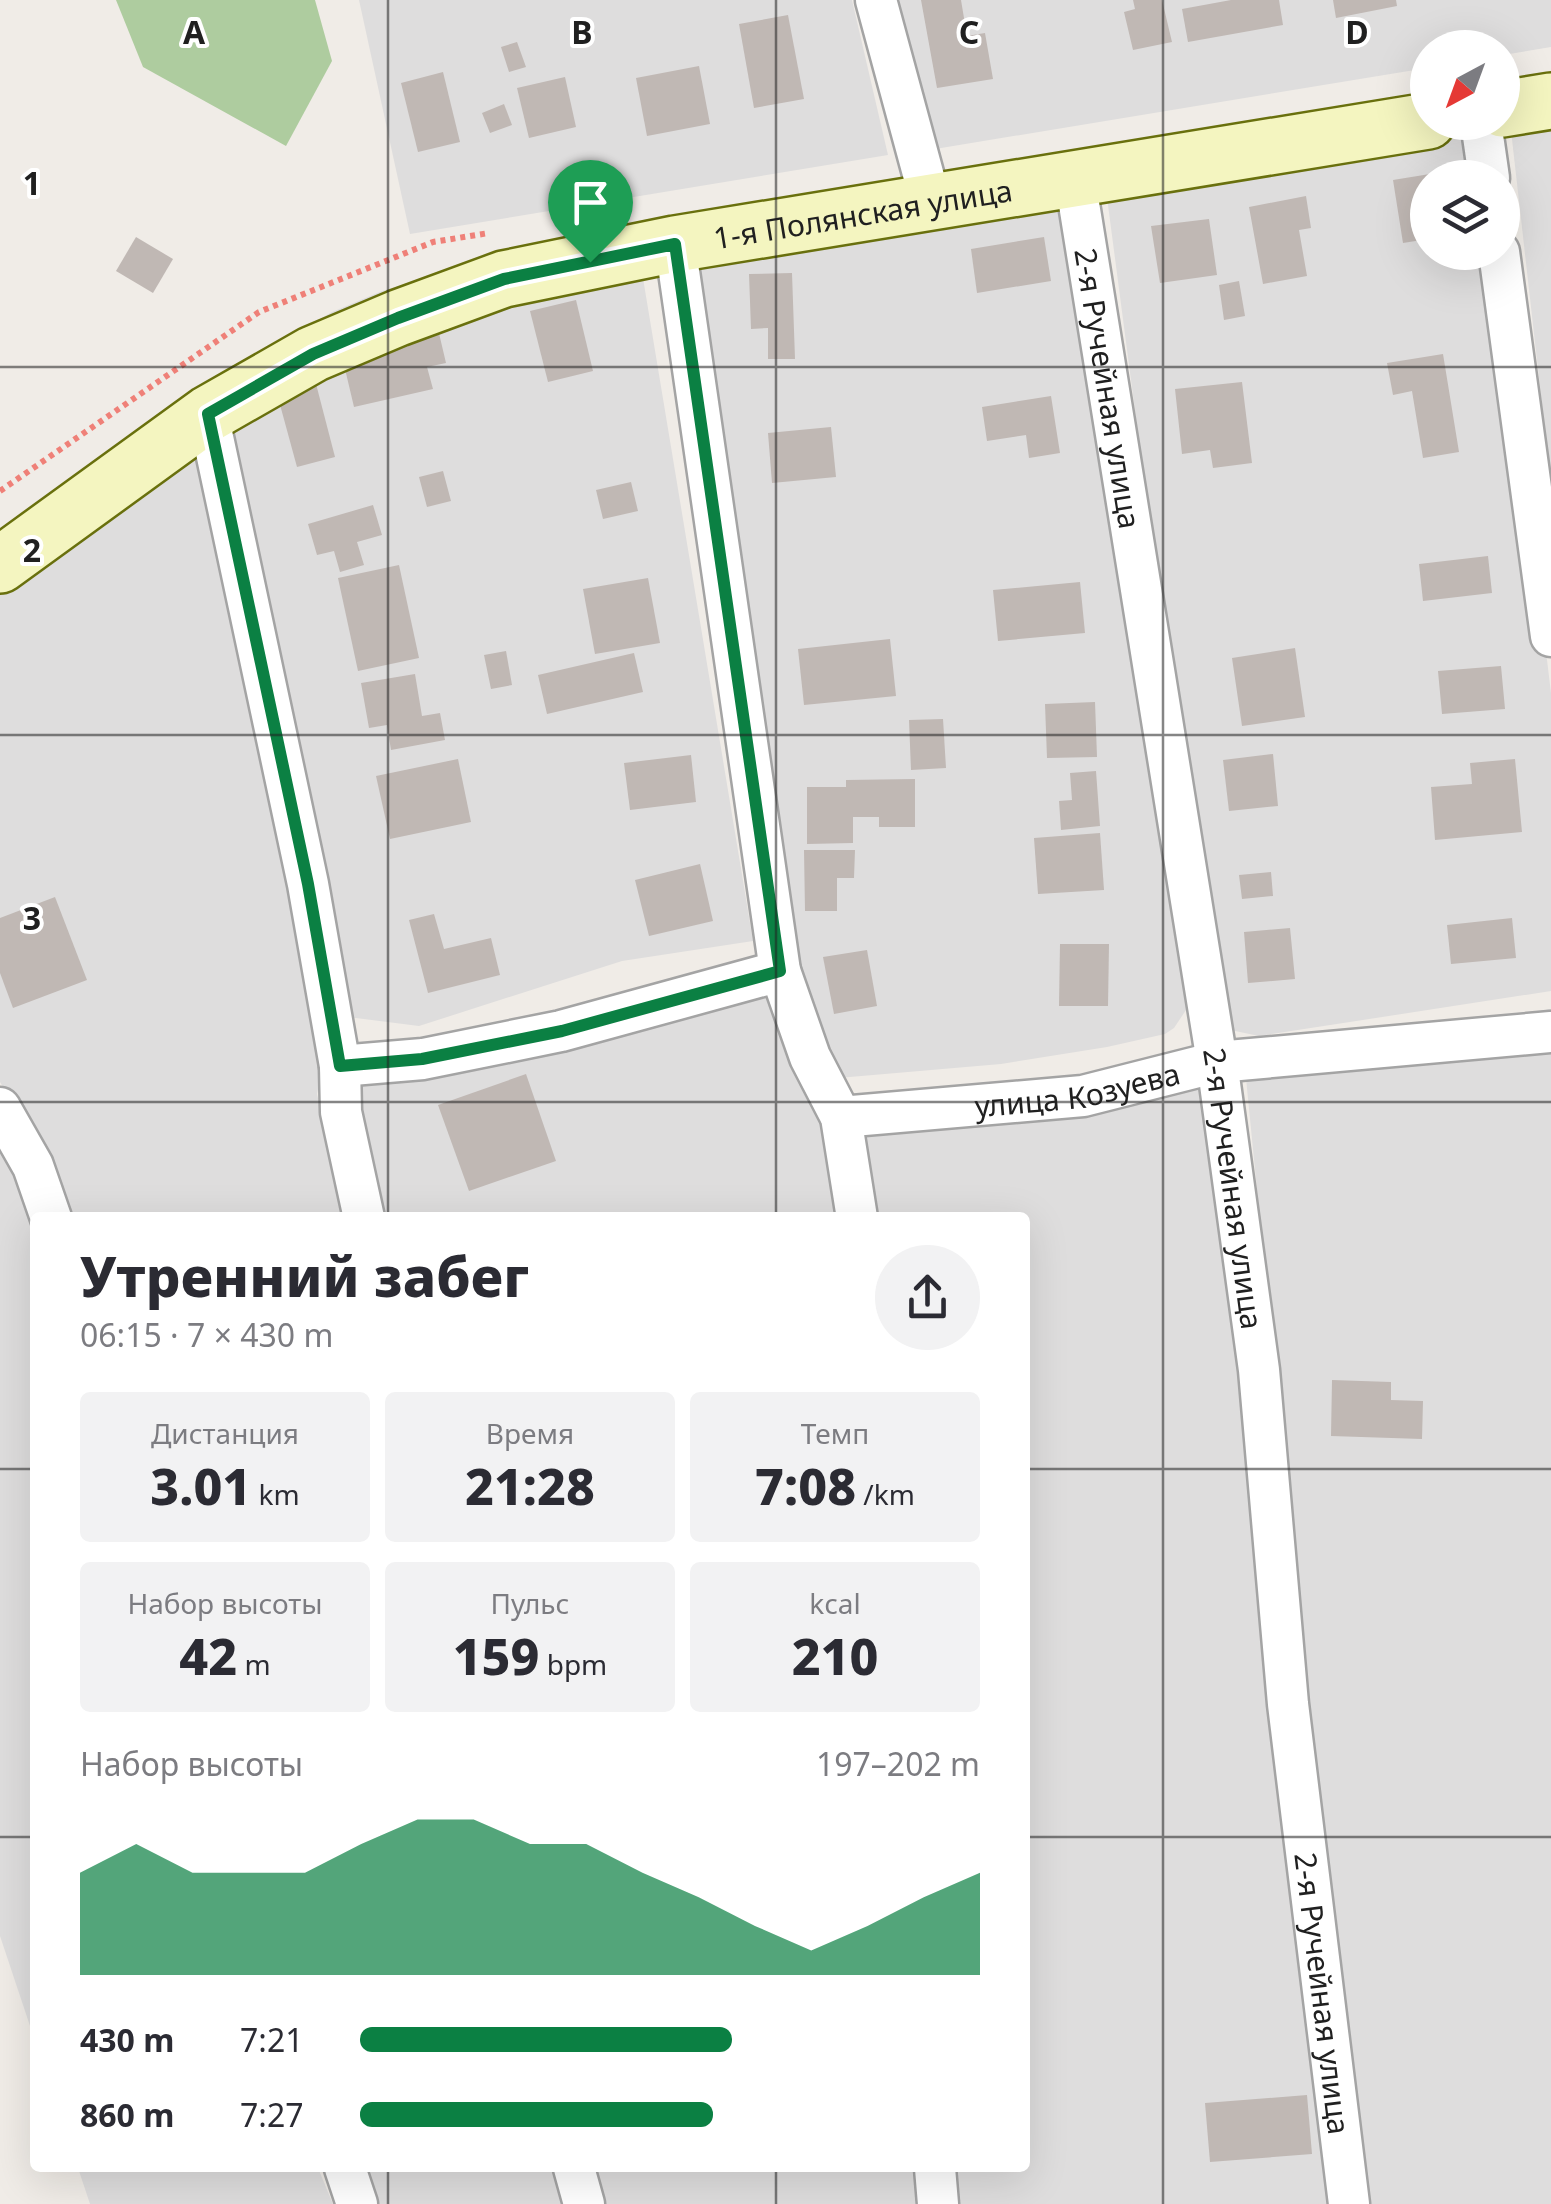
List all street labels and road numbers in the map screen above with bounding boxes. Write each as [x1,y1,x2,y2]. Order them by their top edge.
street label: 1-я Полянская улица [710,169,1015,258]
street label: 2-я Ручейная улица [1066,245,1151,532]
street label: 2-я Ручейная улица [1195,1045,1274,1332]
street label: улица Козуева [973,1052,1184,1126]
street label: 2-я Ручейная улица [1286,1850,1361,2137]

